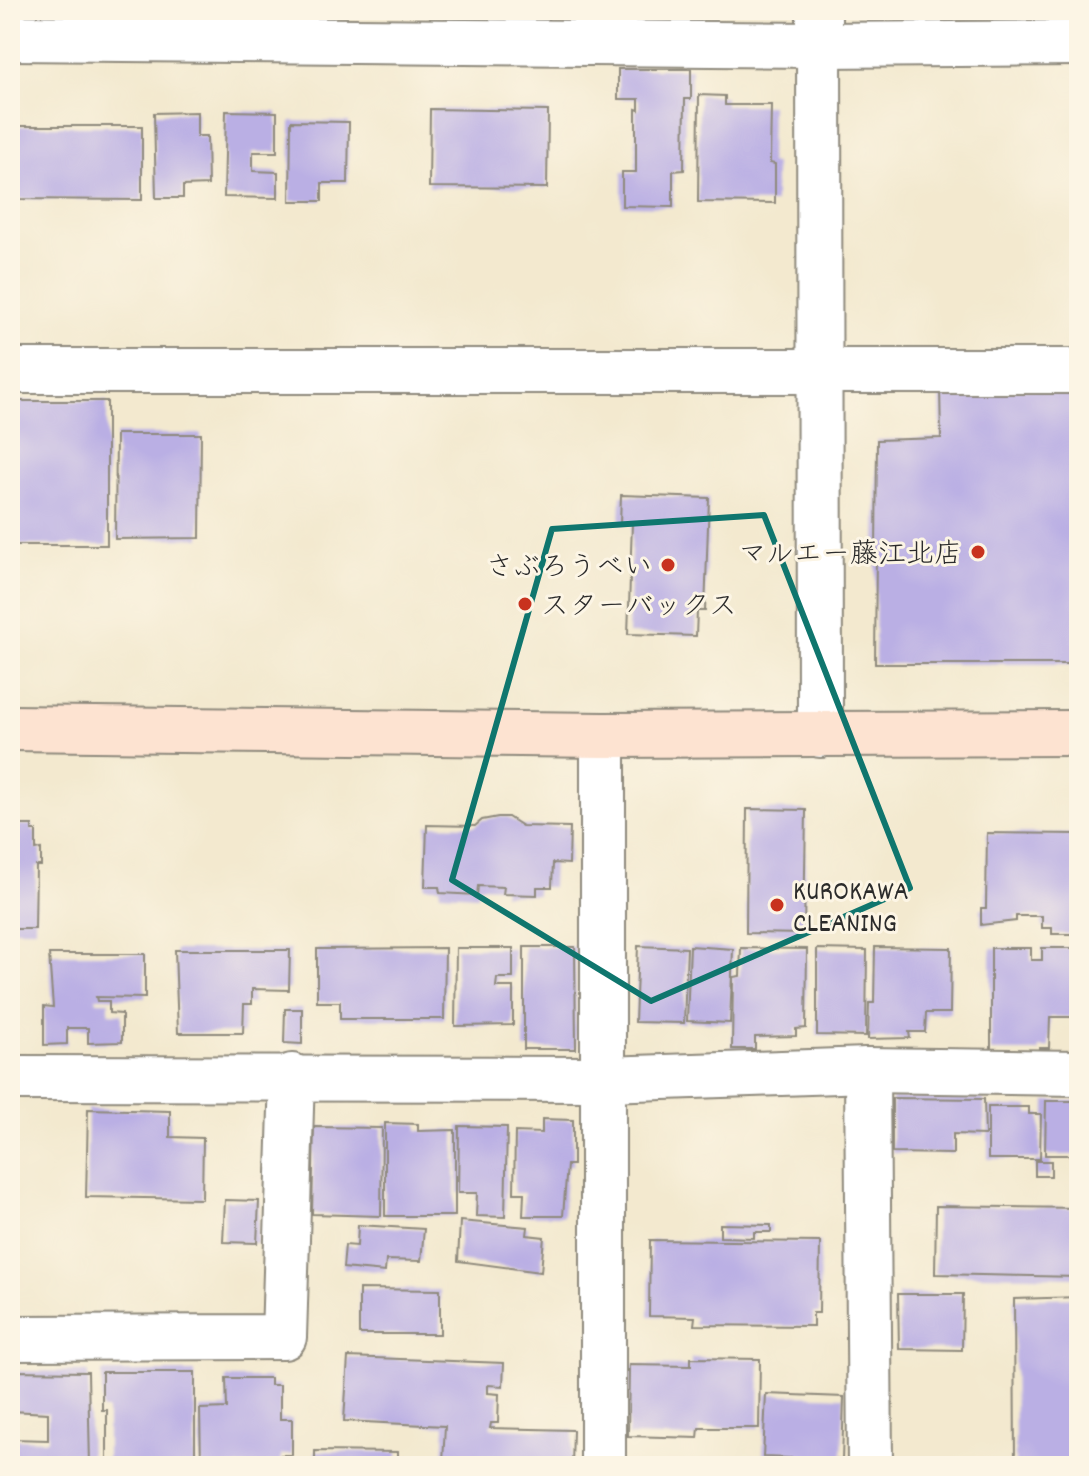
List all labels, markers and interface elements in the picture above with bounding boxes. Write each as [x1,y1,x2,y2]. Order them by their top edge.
place label: マルエー藤江北店 [739,537,962,577]
marker: マルエー藤江北店 [969,543,987,561]
place label: さぶろうべい [486,550,652,590]
marker: さぶろうべい [659,556,677,574]
place label: スターバックス [541,589,737,629]
marker: スターバックス [516,595,534,613]
place label: KUROKAWA CLEANING [793,874,909,946]
marker: KUROKAWA CLEANING [768,896,786,914]

